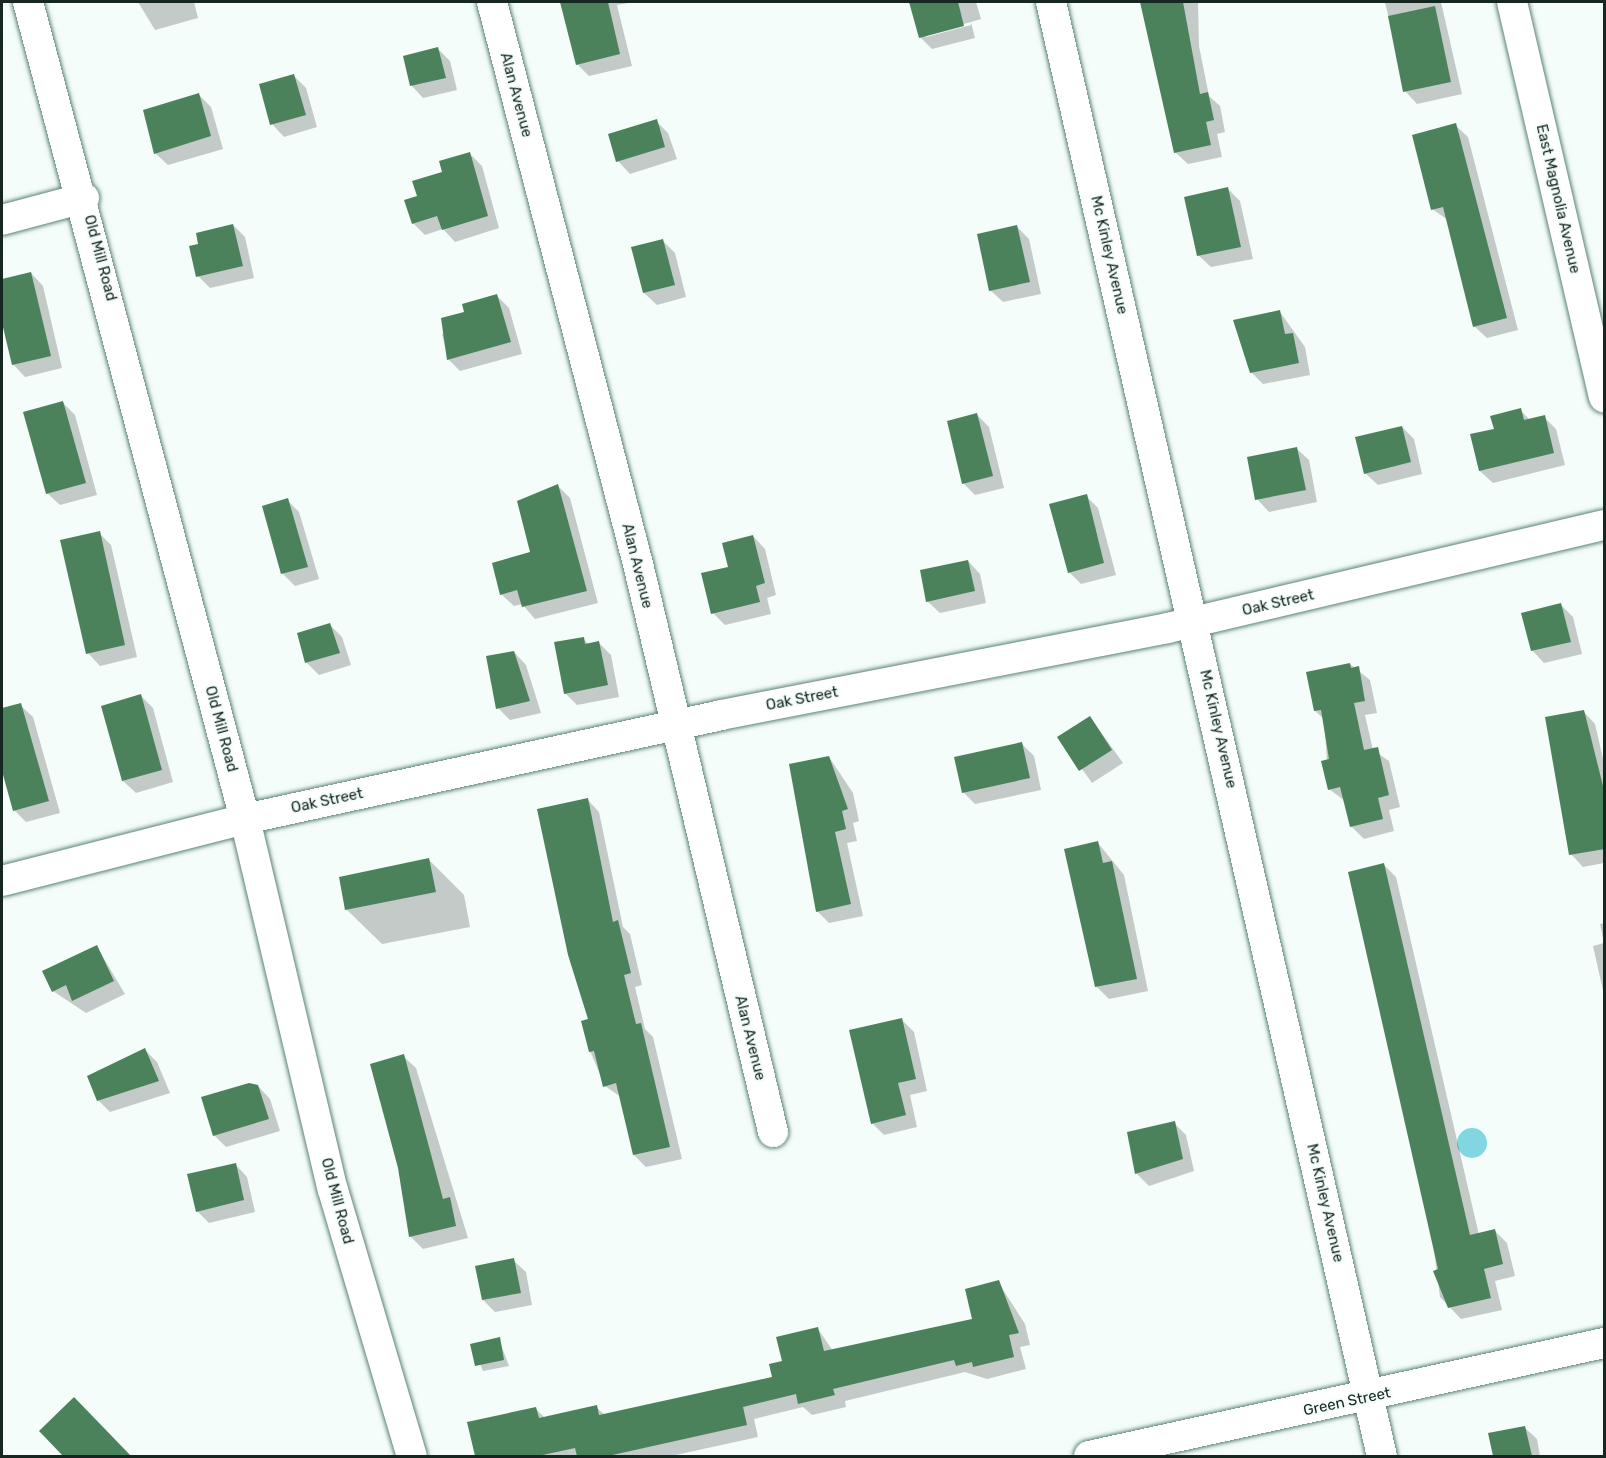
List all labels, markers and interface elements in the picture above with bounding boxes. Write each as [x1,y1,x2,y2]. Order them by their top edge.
street label: Alan Avenue [496,51,536,139]
street label: East Magnolia Avenue [1532,122,1584,276]
street label: Mc Kinley Avenue [1087,194,1131,316]
street label: Old Mill Road [80,213,120,303]
street label: Alan Avenue [618,521,656,611]
street label: Oak Street [1240,586,1316,620]
street label: Mc Kinley Avenue [1196,668,1240,790]
street label: Oak Street [764,683,840,715]
street label: Old Mill Road [201,684,241,774]
street label: Oak Street [289,785,365,817]
street label: Alan Avenue [731,993,769,1083]
street label: Mc Kinley Avenue [1303,1142,1347,1264]
street label: Old Mill Road [317,1156,357,1246]
street label: Green Street [1302,1384,1392,1420]

